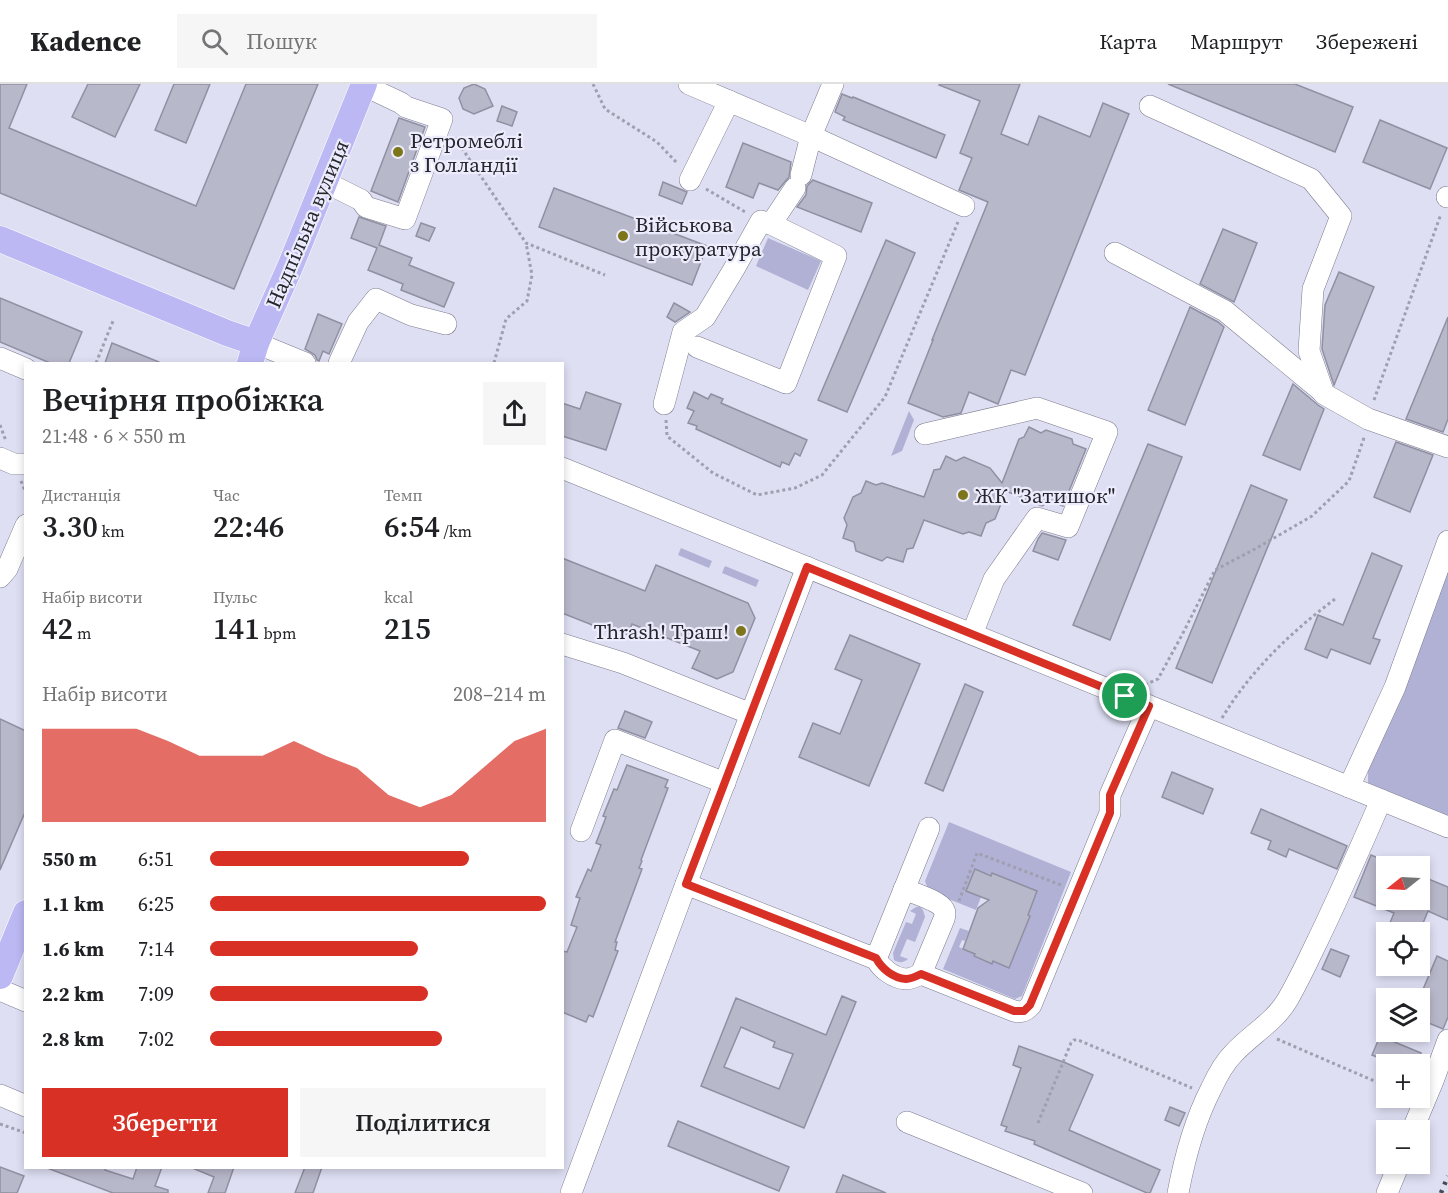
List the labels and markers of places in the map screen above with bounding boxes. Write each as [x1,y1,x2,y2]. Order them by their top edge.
place label: Ретромеблі з Голландії [410,126,523,179]
marker: Ретромеблі з Голландії [391,145,405,159]
place label: Військова прокуратура [635,210,762,263]
marker: Військова прокуратура [616,229,630,243]
place label: ЖК "Затишок" [975,481,1115,510]
marker: ЖК "Затишок" [956,488,970,502]
place label: Thrash! Траш! [594,617,729,646]
marker: Thrash! Траш! [734,624,748,638]
pin [1099,670,1150,721]

